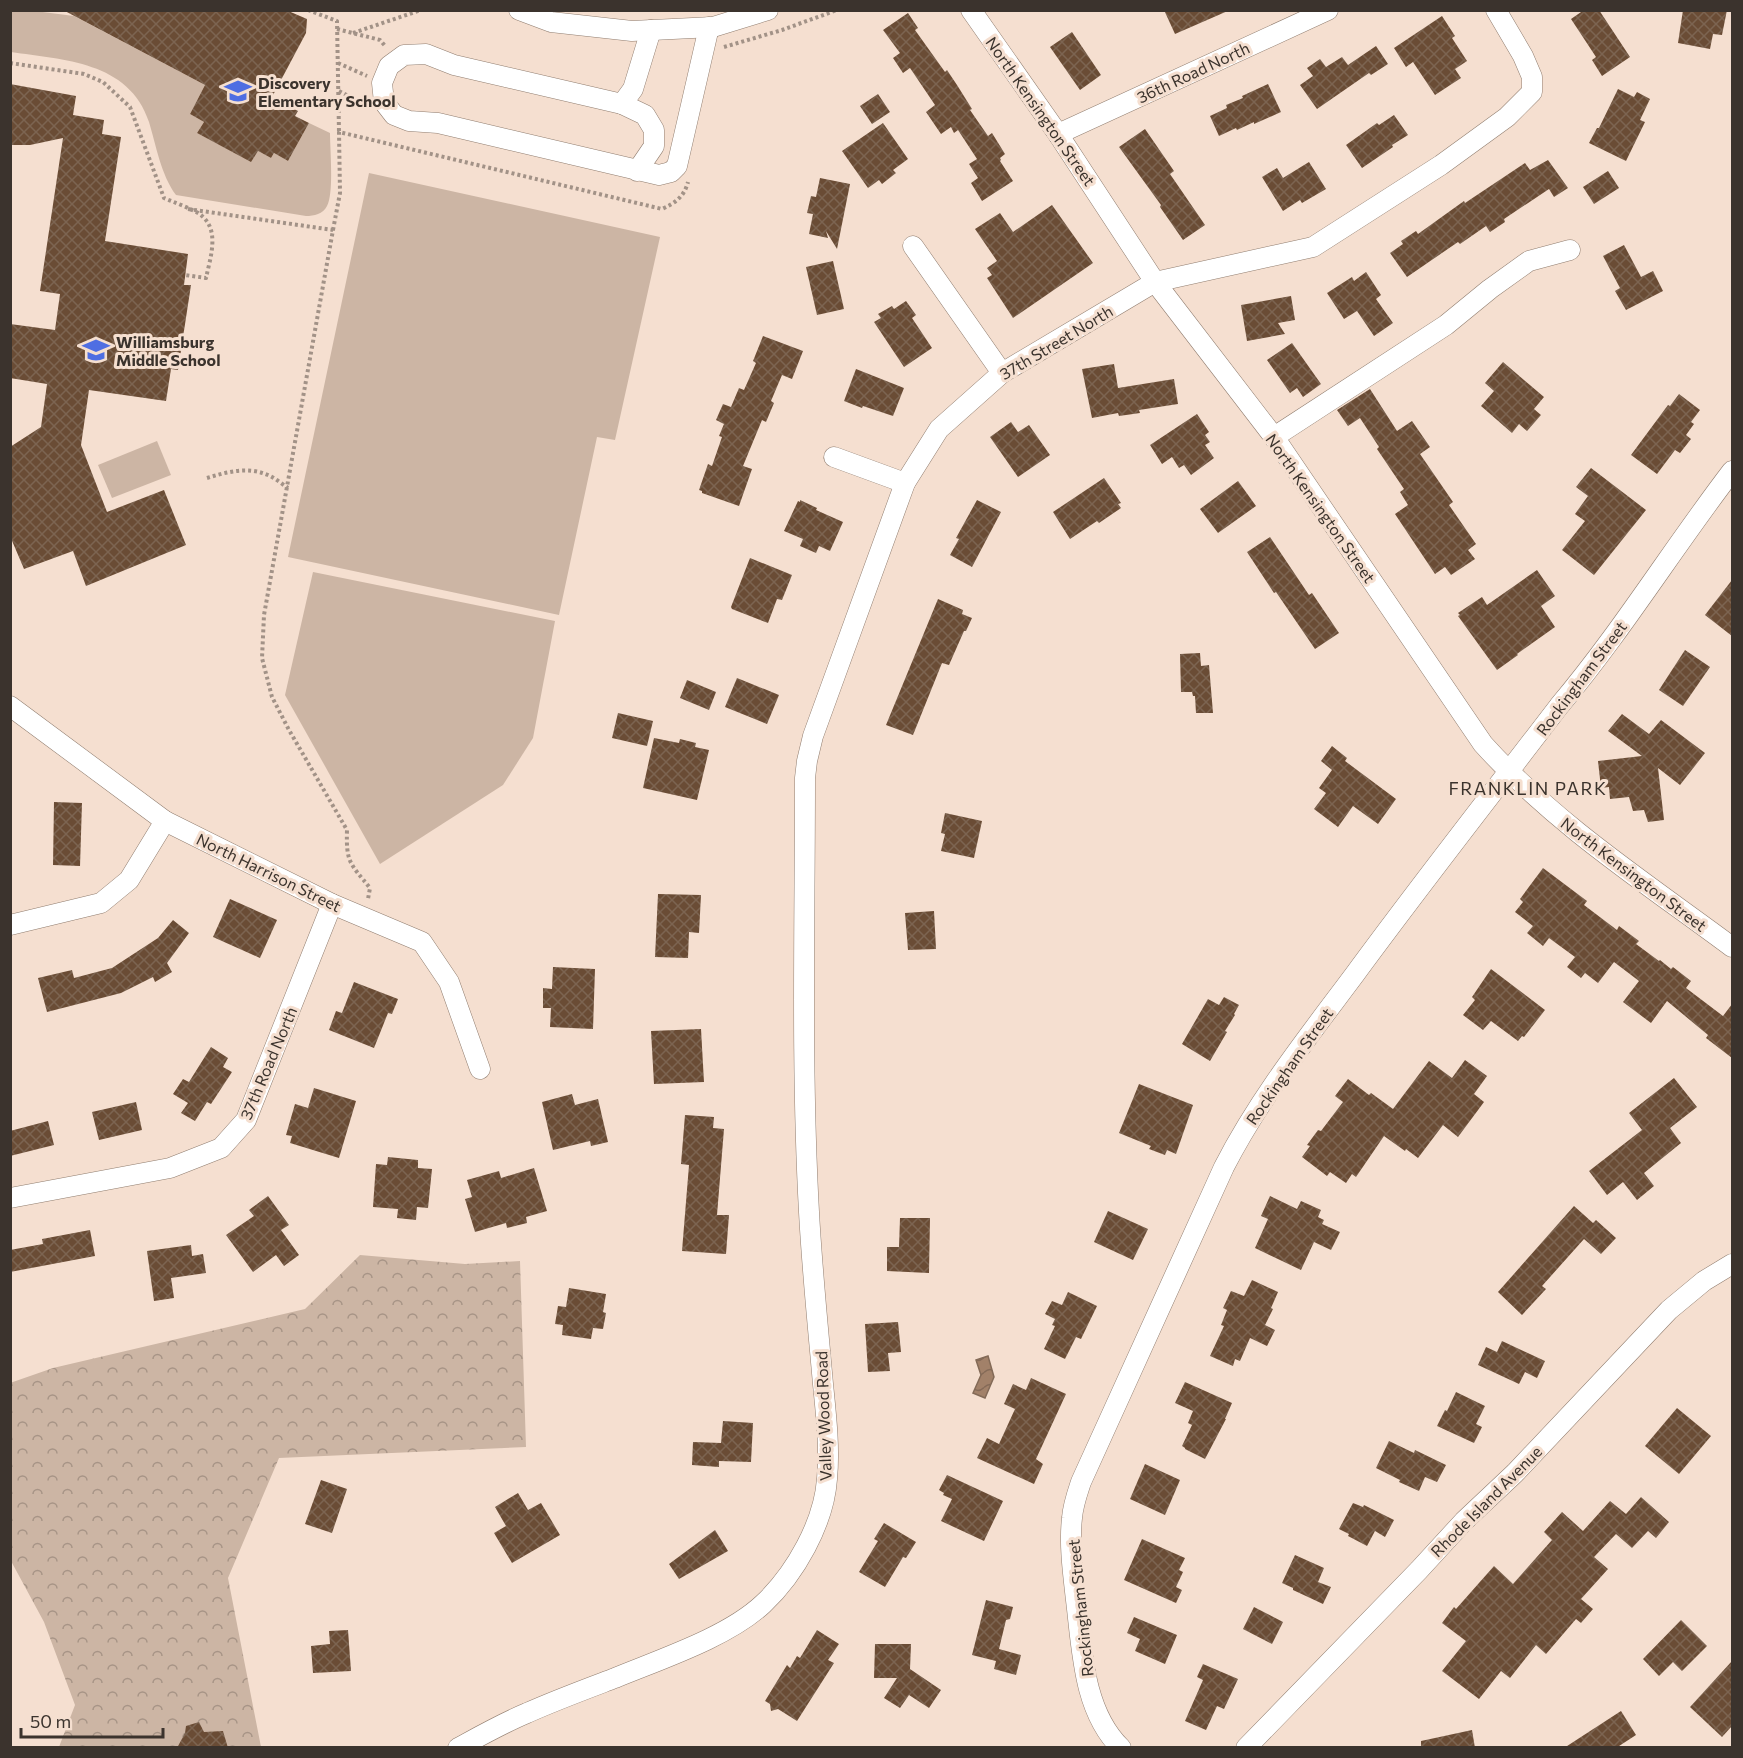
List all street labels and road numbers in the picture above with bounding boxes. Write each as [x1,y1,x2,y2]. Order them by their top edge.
street label: North Kensington Street [982,33,1100,189]
street label: 36th Road North [1134,38,1252,106]
street label: 37th Street North [996,301,1116,383]
street label: North Kensington Street [1262,430,1380,586]
street label: Rockingham Street [1532,617,1630,739]
street label: North Kensington Street [1557,813,1711,935]
street label: North Harrison Street [194,829,345,915]
street label: 37th Road North [236,1004,300,1122]
street label: Rockingham Street [1242,1004,1337,1128]
street label: Valley Wood Road [811,1351,835,1481]
street label: Rhode Island Avenue [1427,1442,1545,1560]
street label: Rockingham Street [1063,1538,1097,1678]

